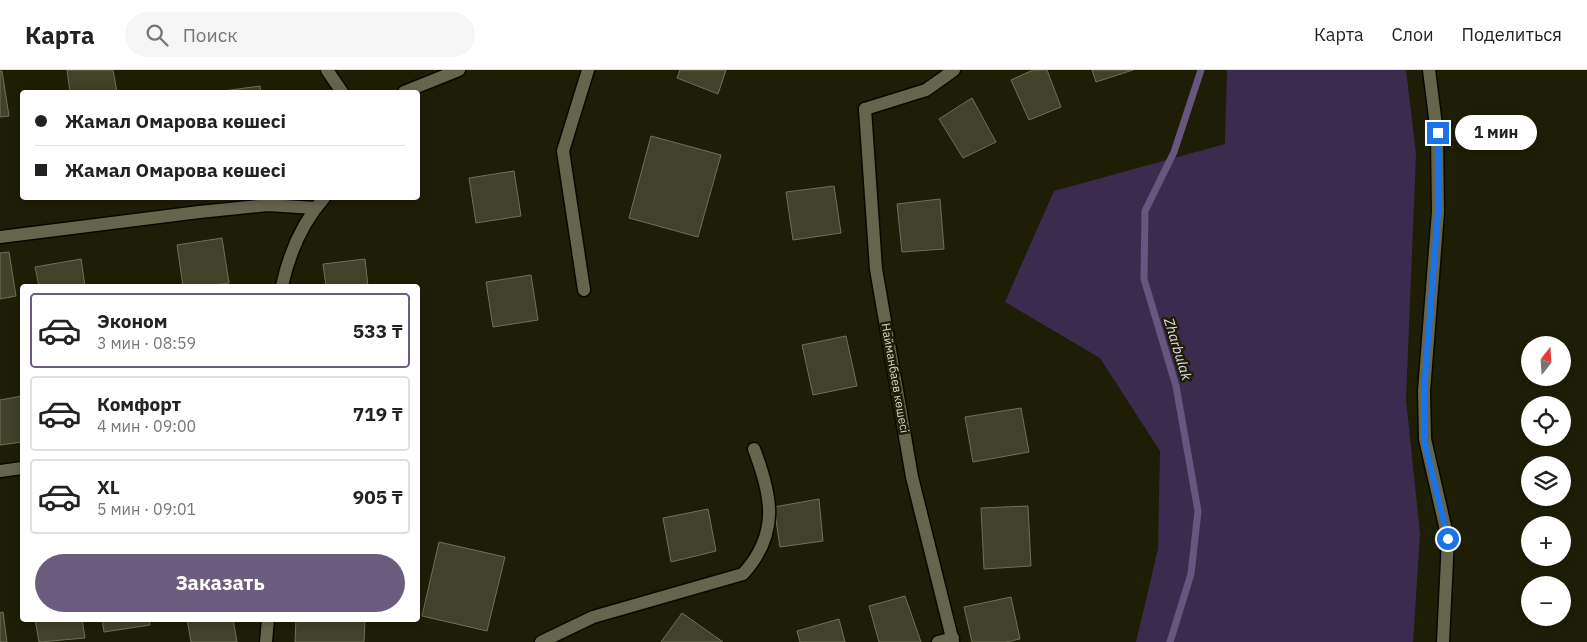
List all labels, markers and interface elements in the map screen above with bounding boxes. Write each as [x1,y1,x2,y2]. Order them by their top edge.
search box [125,12,475,57]
text: Карта [25,19,95,51]
icon: search [143,21,171,49]
text: Поиск [183,23,238,47]
text: Карта [1314,23,1364,46]
text: Слои [1392,23,1434,46]
text: Поделиться [1462,23,1562,46]
text: Жамал Омарова көшесі [65,109,286,133]
callout: 1 мин [1456,116,1538,150]
route end [1427,122,1449,144]
text: 1 мин [1474,122,1518,142]
text: Жамал Омарова көшесі [65,158,286,182]
icon: car [37,308,82,353]
text: Эконом [97,309,168,333]
water label: Zharbulak [1160,315,1196,383]
text: 533 ₸ [353,319,403,343]
street label: Найманбаев көшесі [878,322,913,434]
text: 3 мин · 08:59 [97,333,196,353]
north arrow [1521,336,1571,386]
map controls [1521,336,1571,626]
icon: car [37,391,82,436]
text: Комфорт [97,392,181,416]
button: locate [1521,396,1571,446]
text: 719 ₸ [353,402,403,426]
text: 4 мин · 09:00 [97,416,196,436]
button: layers [1521,456,1571,506]
icon: car [37,474,82,519]
text: XL [97,475,120,499]
text: 905 ₸ [353,485,403,509]
text: 5 мин · 09:01 [97,499,196,519]
button: + [1521,516,1571,566]
route start [1437,528,1459,550]
button: Заказать [35,554,405,612]
button: − [1521,576,1571,626]

